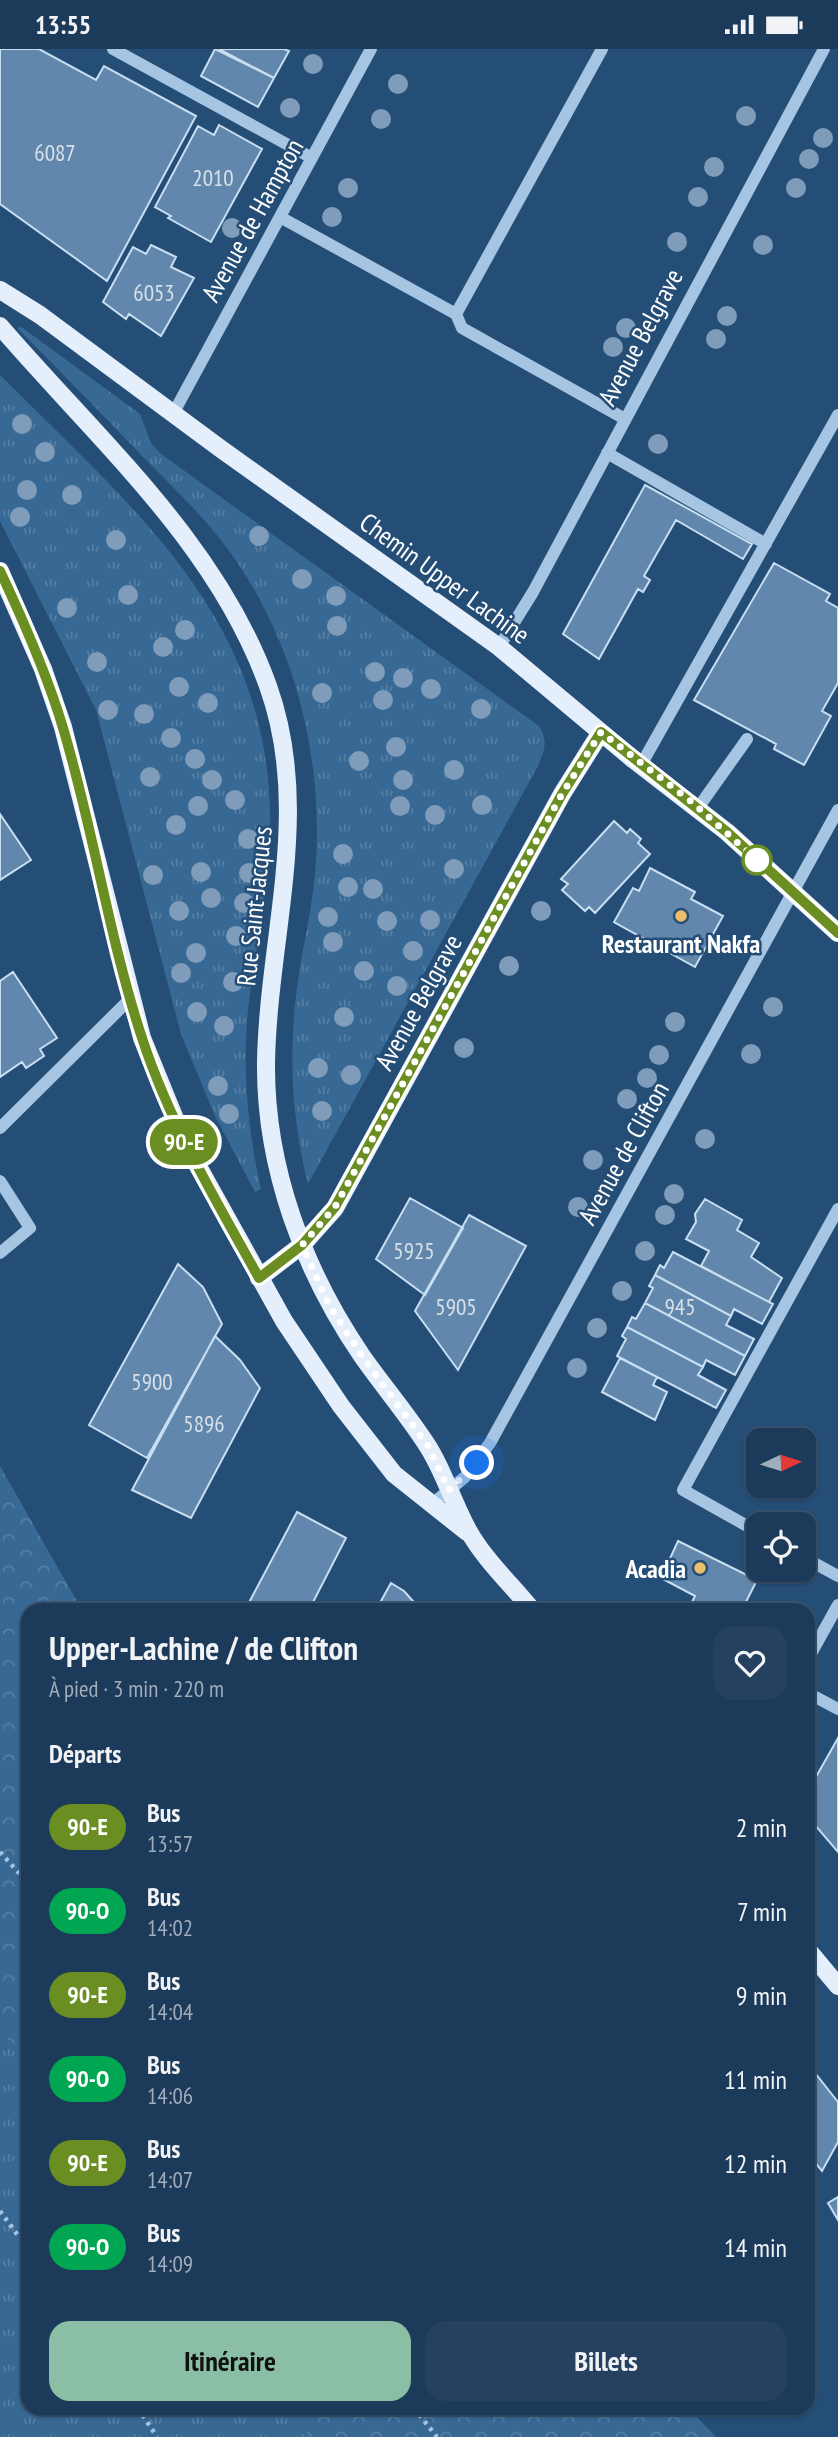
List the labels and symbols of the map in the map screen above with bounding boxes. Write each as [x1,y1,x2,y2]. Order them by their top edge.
street label: Avenue de Hampton [194,133,310,307]
house number: 6087 [34,138,76,167]
house number: 2010 [192,163,234,192]
street label: Avenue Belgrave [590,263,690,411]
house number: 6053 [133,278,175,307]
street label: Chemin Upper Lachine [353,505,537,651]
street label: Rue Saint-Jacques [229,825,279,987]
unlabelled marker [742,845,772,875]
marker: Restaurant Nakfa [673,908,689,924]
place label: Restaurant Nakfa [602,927,760,960]
street label: Avenue Belgrave [367,928,469,1076]
street label: Avenue de Clifton [570,1076,676,1230]
line badge: 90-E [135,1119,233,1165]
house number: 5925 [393,1236,435,1265]
house number: 5905 [435,1292,477,1321]
house number: 945 [664,1292,696,1321]
house number: 5900 [131,1367,173,1396]
house number: 5896 [183,1409,225,1438]
north arrow [746,1428,816,1498]
your location [459,1445,494,1480]
place label: Acadia [624,1552,686,1585]
marker: Acadia [692,1560,708,1576]

